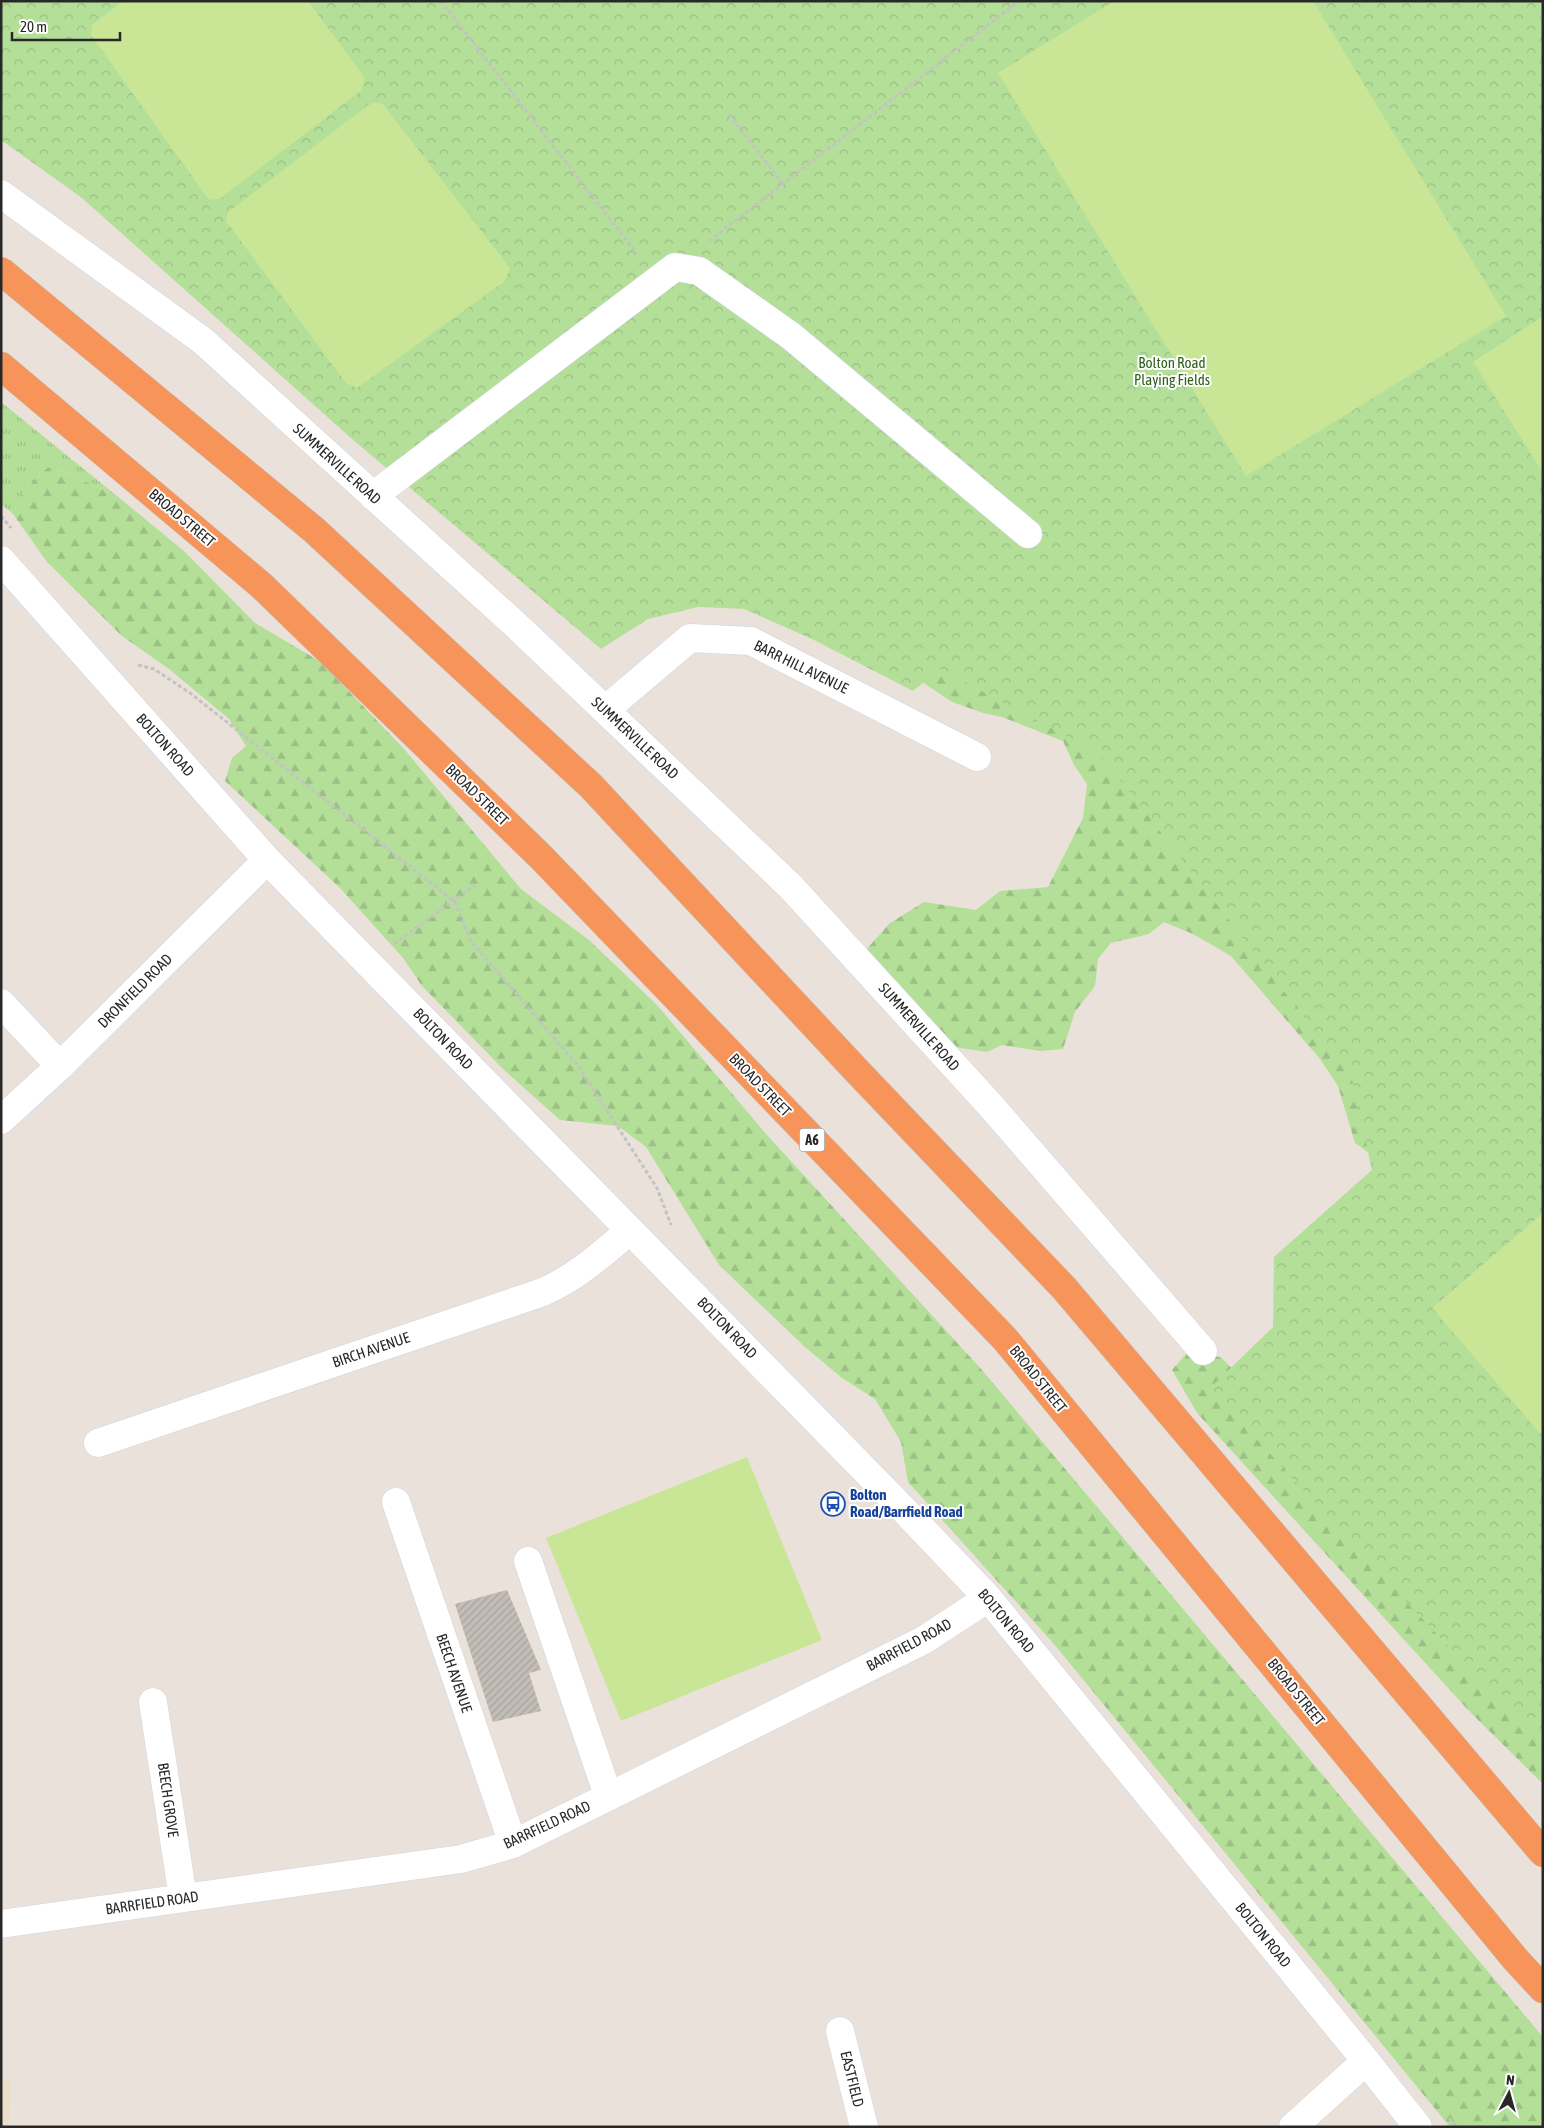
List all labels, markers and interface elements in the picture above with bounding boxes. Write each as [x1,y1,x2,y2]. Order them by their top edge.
scale bar [12,10,120,42]
text: 20 m [20,18,47,35]
park label: Bolton Road Playing Fields [1134,354,1210,388]
street label: SUMMERVILLE ROAD [290,420,385,507]
street label: BROAD STREET [146,485,219,550]
street label: BARR HILL AVENUE [751,636,852,697]
street label: SUMMERVILLE ROAD [589,693,682,782]
street label: BOLTON ROAD [133,710,198,779]
street label: BROAD STREET [442,760,513,829]
street label: DRONFIELD ROAD [94,950,175,1031]
street label: SUMMERVILLE ROAD [876,979,963,1074]
street label: BOLTON ROAD [410,1005,477,1073]
street label: BROAD STREET [726,1050,795,1120]
road number: A6 [800,1128,824,1152]
street label: BOLTON ROAD [694,1294,761,1362]
street label: BIRCH AVENUE [330,1328,412,1371]
street label: BROAD STREET [1006,1342,1071,1416]
place label: Bolton Road/Barrfield Road [850,1486,963,1520]
bus stop icon: Bolton Road/Barrfield Road [820,1491,846,1517]
street label: BOLTON ROAD [975,1585,1038,1656]
street label: BARRFIELD ROAD [863,1615,954,1674]
street label: BEECH AVENUE [433,1631,476,1715]
street label: BROAD STREET [1264,1655,1329,1729]
street label: BEECH GROVE [155,1762,182,1839]
street label: BARRFIELD ROAD [501,1797,593,1852]
street label: BARRFIELD ROAD [104,1888,200,1917]
street label: BOLTON ROAD [1232,1899,1295,1970]
street label: EASTFIELD [837,2049,868,2109]
north arrow [1484,2068,1534,2118]
text: N [1505,2072,1515,2088]

